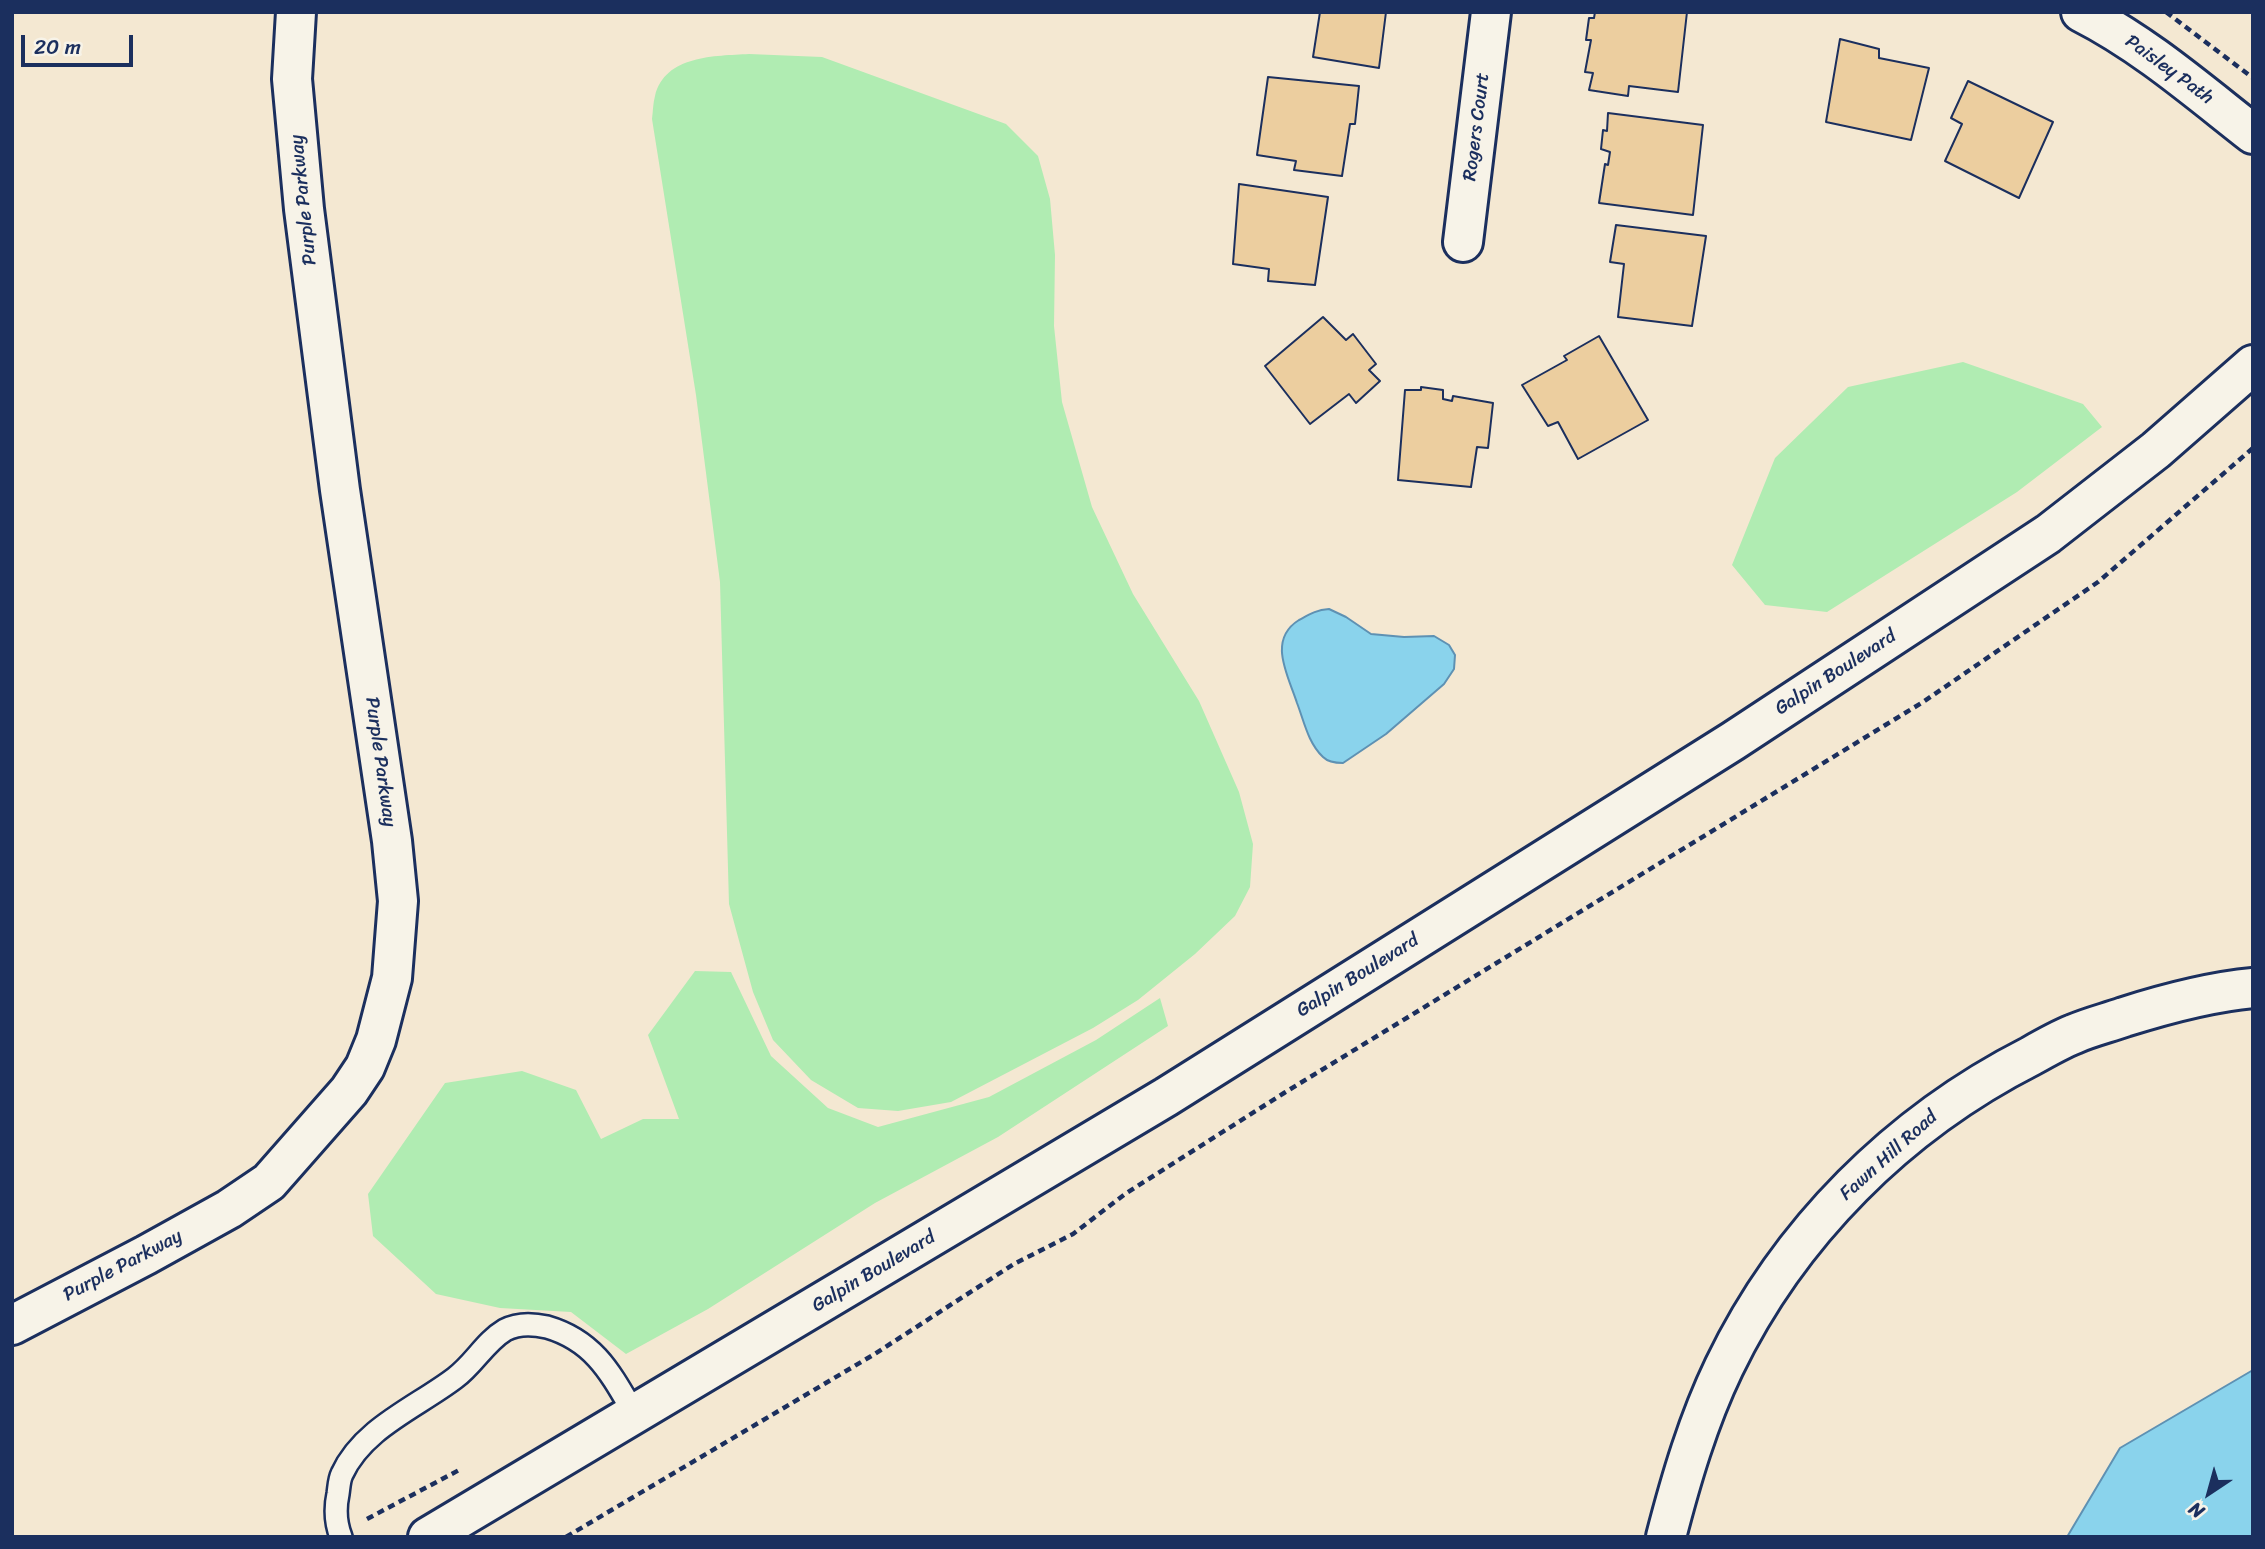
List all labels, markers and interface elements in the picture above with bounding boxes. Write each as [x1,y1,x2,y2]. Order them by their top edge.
scale bar [24,21,136,65]
text: 20 m [34,28,81,66]
street label: Paisley Path [2120,30,2218,110]
street label: Rogers Court [1459,72,1495,182]
street label: Purple Parkway [286,134,322,266]
street label: Galpin Boulevard [1771,625,1901,721]
street label: Purple Parkway [360,695,400,829]
street label: Galpin Boulevard [1293,929,1423,1023]
street label: Fawn Hill Road [1836,1106,1942,1206]
street label: Purple Parkway [60,1225,186,1307]
street label: Galpin Boulevard [808,1226,940,1318]
north arrow [2174,1458,2244,1528]
text: N [2181,1493,2211,1528]

